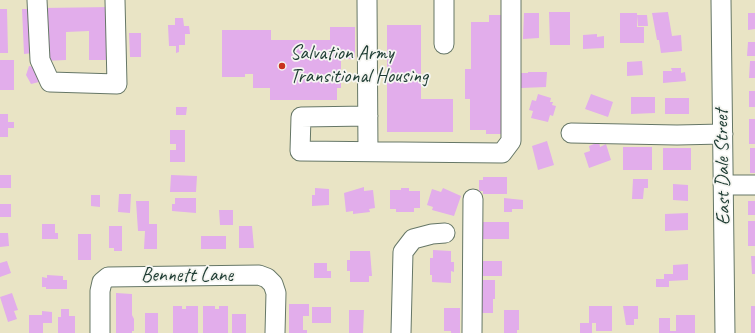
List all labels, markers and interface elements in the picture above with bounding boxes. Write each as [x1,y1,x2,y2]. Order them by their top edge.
place label: Salvation Army Transitional Housing [290,42,428,89]
marker: Salvation Army Transitional Housing [277,61,287,71]
street label: East Dale Street [710,109,736,225]
street label: Bennett Lane [141,264,233,288]

